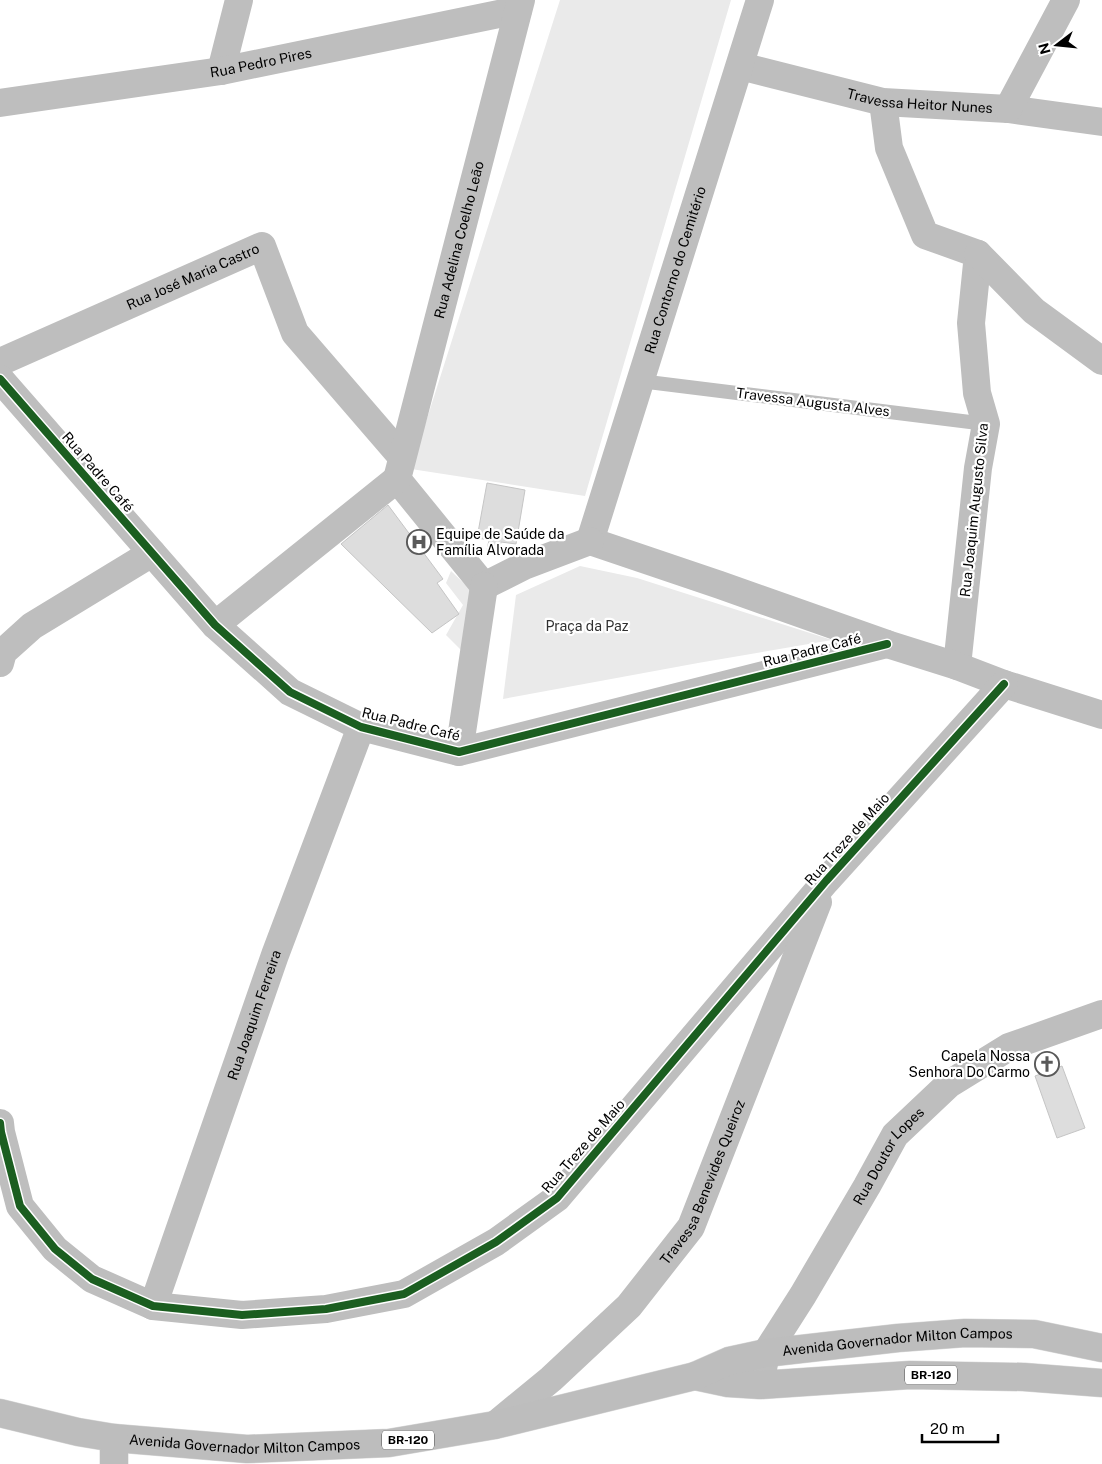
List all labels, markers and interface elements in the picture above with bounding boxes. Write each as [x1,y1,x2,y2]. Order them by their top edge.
north arrow [1032,20,1082,70]
text: N [1035,41,1054,56]
street label: Rua Pedro Pires [209,45,313,80]
street label: Travessa Heitor Nunes [845,85,993,116]
street label: Rua Adelina Coelho Leão [431,159,487,320]
street label: Rua Contorno do Cemitério [641,184,709,356]
street label: Rua José Maria Castro [124,240,262,313]
street label: Travessa Augusta Alves [735,385,891,419]
street label: Rua Joaquim Augusto Silva [957,422,991,598]
street label: Rua Padre Café [59,429,137,515]
place label: Equipe de Saúde da Família Alvorada [436,526,564,558]
hospital icon: Equipe de Saúde da Família Alvorada [406,529,432,555]
park label: Praça da Paz [545,618,629,634]
street label: Rua Padre Café [761,630,863,670]
street label: Rua Padre Café [360,704,462,744]
street label: Rua Treze de Maio [801,790,893,888]
street label: Rua Joaquim Ferreira [224,948,284,1082]
place label: Capela Nossa Senhora Do Carmo [909,1048,1030,1080]
church icon: Capela Nossa Senhora Do Carmo [1034,1051,1060,1077]
street label: Rua Treze de Maio [538,1096,628,1196]
street label: Travessa Benevides Queiroz [657,1097,748,1268]
street label: Rua Doutor Lopes [850,1104,927,1208]
street label: Avenida Governador Milton Campos [781,1325,1013,1359]
road number: BR-120 [905,1366,957,1384]
scale bar [922,1412,998,1444]
text: 20 m [930,1420,965,1437]
road number: BR-120 [382,1430,434,1450]
street label: Avenida Governador Milton Campos [129,1431,361,1457]

